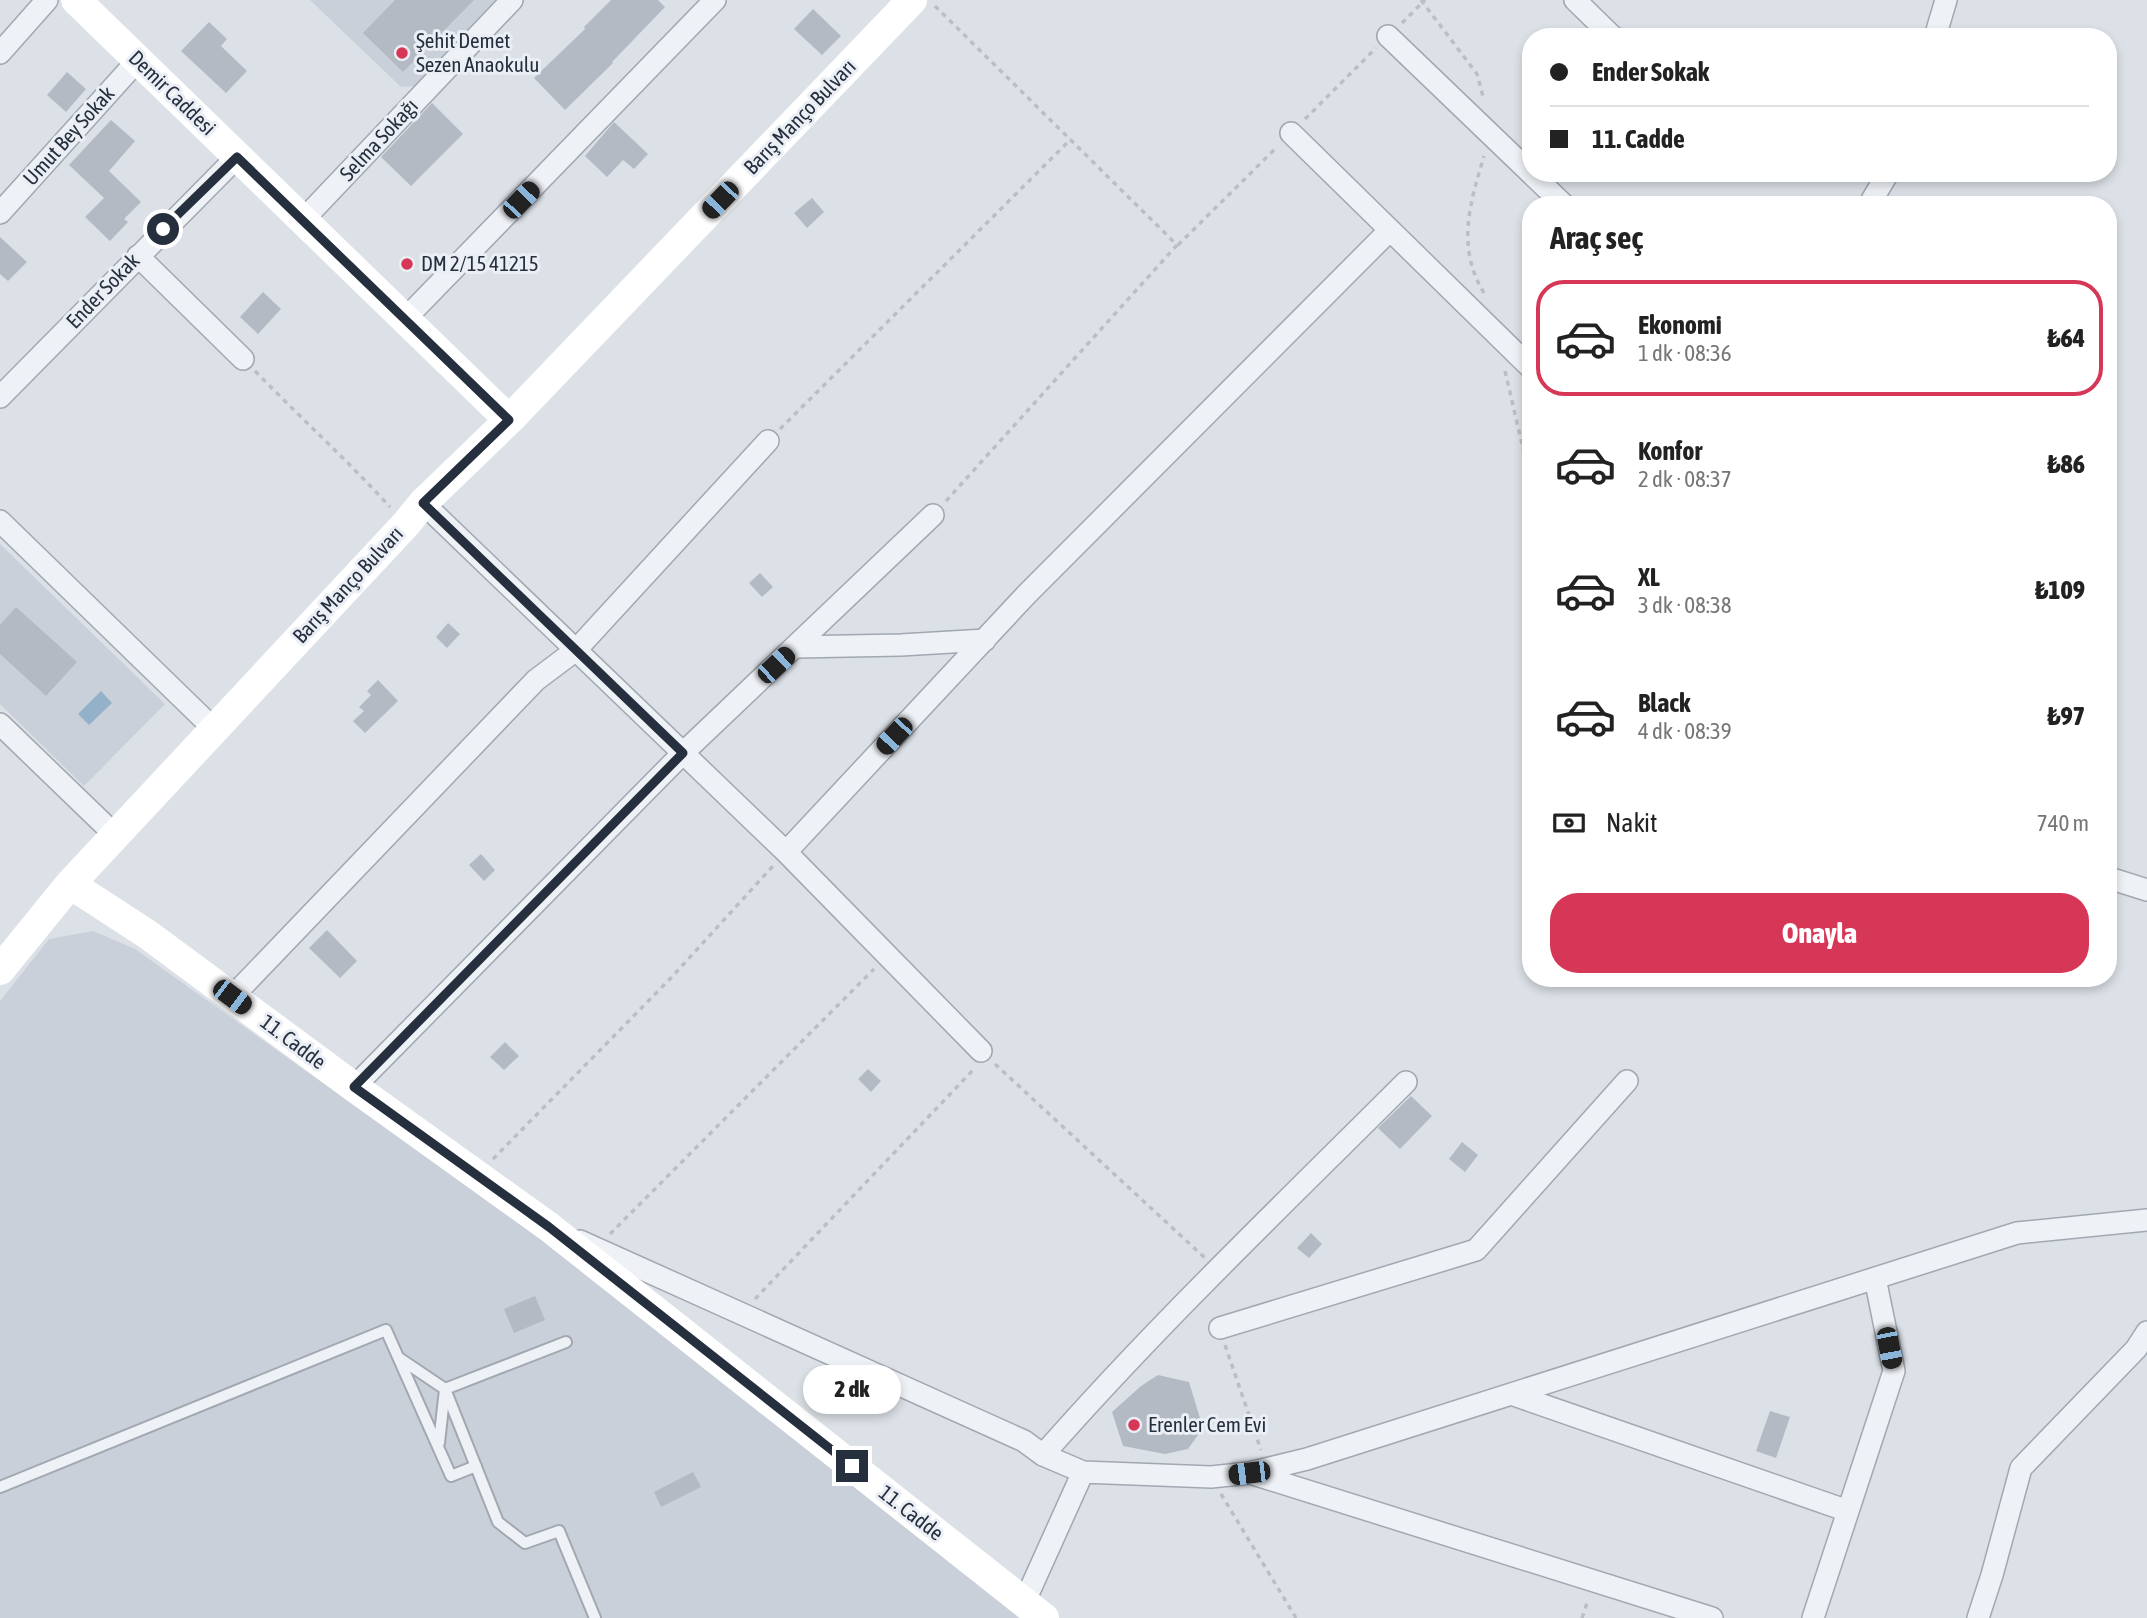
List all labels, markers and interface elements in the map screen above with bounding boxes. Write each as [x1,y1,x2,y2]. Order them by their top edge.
place label: Şehit Demet Sezen Anaokulu [416,28,540,76]
street label: Demir Caddesi [124,45,221,140]
marker: Şehit Demet Sezen Anaokulu [394,45,410,61]
street label: Barış Manço Bulvarı [738,54,860,179]
text: Ender Sokak [1592,57,1709,87]
street label: Umut Bey Sokak [18,81,119,190]
street label: Selma Sokağı [334,93,422,185]
text: 11. Cadde [1592,124,1685,154]
car [499,178,544,222]
car [698,178,743,222]
route start [147,213,179,245]
text: Araç seç [1550,219,1643,256]
street label: Ender Sokak [61,248,144,333]
place label: DM 2/15 41215 [421,251,539,275]
marker: DM 2/15 41215 [399,256,415,272]
icon: car [1554,307,1617,370]
text: Ekonomi [1638,310,1722,340]
text: ₺64 [2048,323,2085,353]
text: 1 dk · 08:36 [1638,340,1732,366]
icon: car [1554,433,1617,496]
text: Konfor [1638,436,1702,466]
text: ₺86 [2048,449,2085,479]
text: 2 dk · 08:37 [1638,466,1732,492]
street label: Barış Manço Bulvarı [287,521,407,647]
icon: car [1554,559,1617,622]
text: XL [1638,562,1660,592]
text: ₺109 [2035,575,2085,605]
text: 3 dk · 08:38 [1638,592,1732,618]
car [754,643,799,687]
icon: car [1554,685,1617,748]
text: Black [1638,688,1690,718]
text: ₺97 [2048,701,2085,731]
car [872,713,917,759]
text: 4 dk · 08:39 [1638,718,1732,744]
icon: cash [1550,804,1588,842]
text: Nakit [1606,808,1658,838]
text: 740 m [2037,810,2089,836]
button: Onayla [1550,893,2089,973]
car [209,976,256,1018]
street label: 11. Cadde [256,1009,331,1073]
car [1875,1325,1904,1371]
callout: 2 dk [803,1364,901,1414]
text: 2 dk [835,1376,869,1402]
place label: Erenler Cem Evi [1148,1412,1266,1436]
marker: Erenler Cem Evi [1126,1417,1142,1433]
route end [836,1450,868,1482]
car [1227,1460,1272,1486]
street label: 11. Cadde [875,1480,949,1545]

